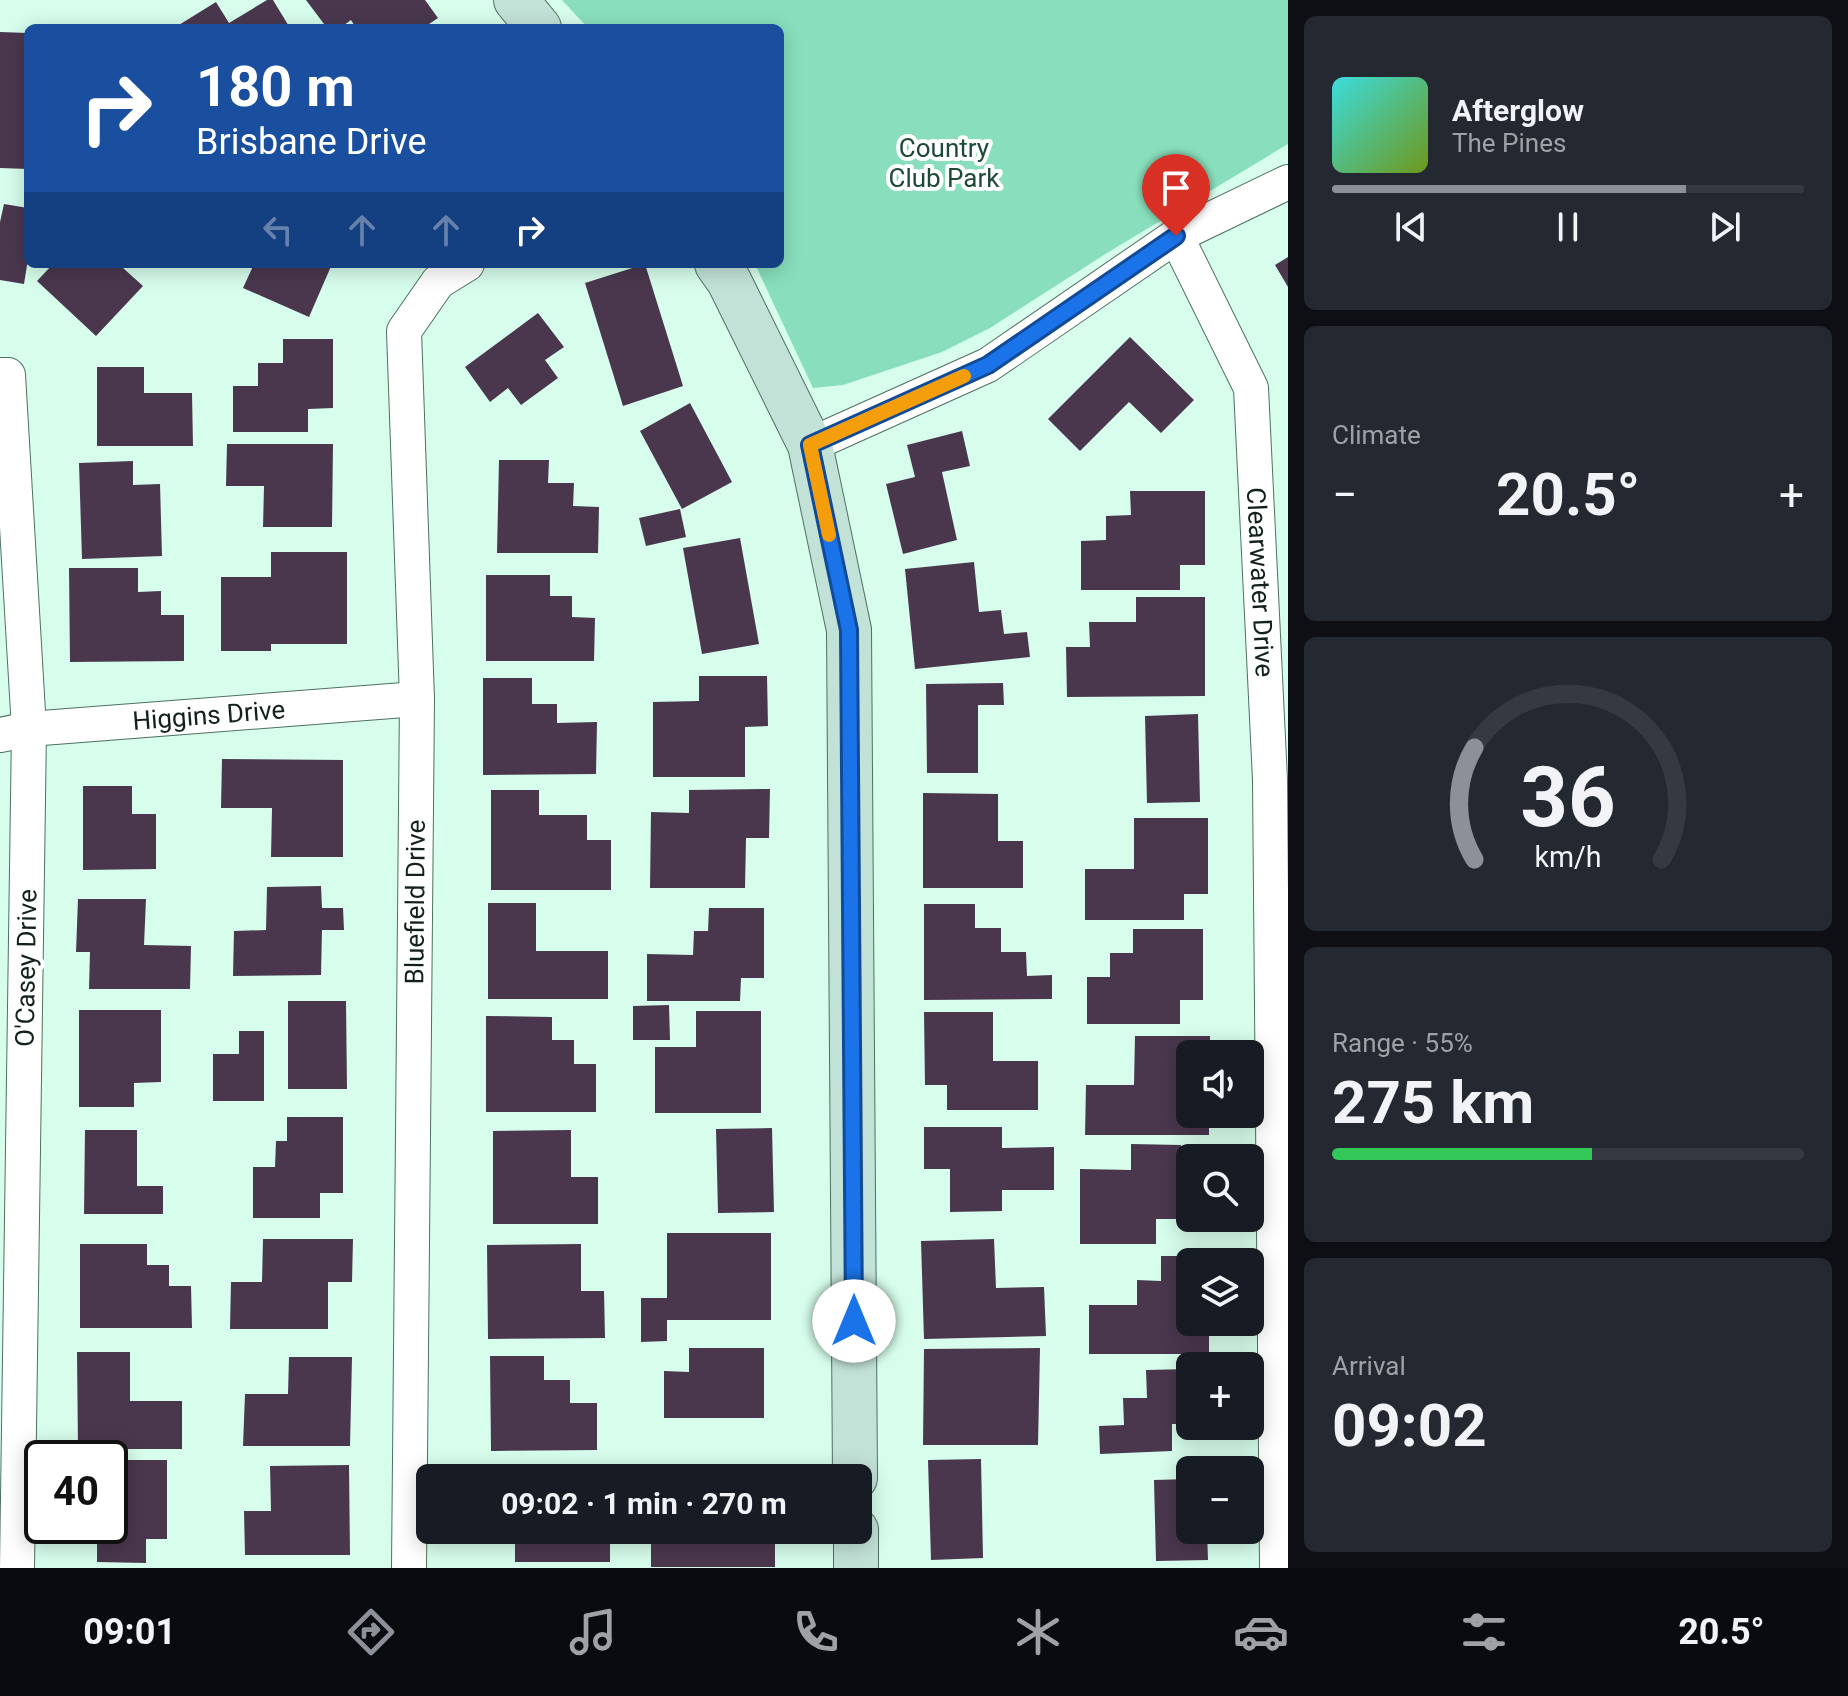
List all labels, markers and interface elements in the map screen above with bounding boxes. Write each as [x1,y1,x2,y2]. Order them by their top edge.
text: 180 m [196,54,355,120]
icon: right [64,56,168,160]
text: Afterglow [1452,93,1584,128]
text: Brisbane Drive [196,121,427,163]
text: The Pines [1452,128,1566,158]
park label: Country Club Park [888,133,1000,193]
pin [1142,154,1210,236]
icon: arrive [1154,166,1198,210]
icon: previous [1389,205,1433,249]
icon: pause [1546,205,1590,249]
icon: next [1703,205,1747,249]
icon: left [256,208,300,252]
icon: ahead [340,208,384,252]
icon: ahead [424,208,468,252]
icon: right [508,208,552,252]
text: Climate [1332,420,1421,450]
text: 20.5° [1496,459,1640,530]
text: − [1332,469,1357,521]
text: + [1779,469,1804,521]
street label: Clearwater Drive [1241,487,1280,678]
street label: Higgins Drive [131,694,286,736]
text: 36 [1520,749,1616,846]
street label: Bluefield Drive [399,820,431,985]
text: km/h [1534,840,1602,874]
street label: O'Casey Drive [10,889,42,1047]
text: Range · 55% [1332,1028,1473,1058]
map controls [1176,1040,1264,1544]
button: sound [1176,1040,1264,1128]
text: 275 km [1332,1067,1534,1138]
button: search [1176,1144,1264,1232]
button: layers [1176,1248,1264,1336]
position arrow [812,1279,896,1363]
text: Arrival [1332,1351,1406,1381]
button: + [1176,1352,1264,1440]
text: 09:02 [1332,1390,1487,1461]
speed limit sign: 40 [24,1440,128,1544]
button: − [1176,1456,1264,1544]
text: 09:02 · 1 min · 270 m [501,1486,787,1521]
icon: directions [343,1604,399,1660]
icon: music [565,1604,621,1660]
icon: phone [788,1604,844,1660]
icon: climate [1010,1604,1066,1660]
icon: car [1233,1604,1289,1660]
icon: filters [1456,1604,1512,1660]
text: 09:01 [83,1611,176,1653]
text: 20.5° [1678,1611,1765,1653]

